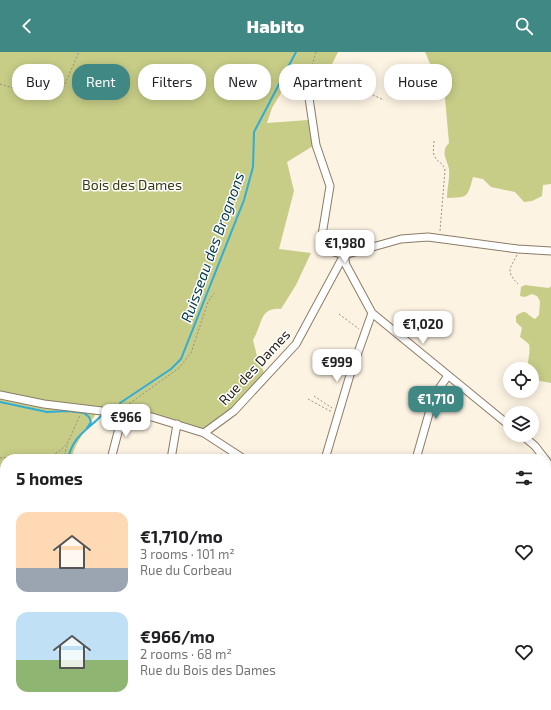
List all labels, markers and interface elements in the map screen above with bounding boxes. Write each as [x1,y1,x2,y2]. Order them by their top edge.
icon: back [16,15,38,37]
text: Habito [247,15,304,37]
icon: search [513,15,535,37]
chip: Buy [12,64,64,100]
chip: Rent [72,64,130,100]
chip: Filters [138,64,206,100]
chip: New [214,64,271,100]
chip: Apartment [279,64,376,100]
chip: House [384,64,452,100]
water label: Ruisseau des Brognons [176,169,248,324]
park label: Bois des Dames [82,176,182,193]
pin: €1,980 [312,230,378,264]
text: €1,980 [324,235,366,251]
pin: €1,020 [390,311,456,345]
text: €1,020 [402,316,444,332]
street label: Rue des Dames [215,326,293,408]
pin: €999 [313,349,361,383]
text: €999 [321,354,353,370]
map controls [503,362,539,442]
button: locate [503,362,539,398]
pin: €1,710 [403,386,469,420]
text: €1,710 [417,391,455,407]
pin: €966 [102,404,150,438]
button: layers [503,406,539,442]
text: €966 [110,409,142,425]
icon: filters [513,467,535,489]
text: 5 homes [16,468,83,488]
text: €1,710/mo [140,526,223,546]
icon: home [48,528,96,576]
icon: heart [513,541,535,563]
text: 3 rooms · 101 m² [140,546,235,562]
text: Rue du Corbeau [140,562,232,578]
text: €966/mo [140,626,215,646]
icon: home [48,628,96,676]
icon: heart [513,641,535,663]
text: 2 rooms · 68 m² [140,646,232,662]
text: Rue du Bois des Dames [140,662,276,678]

